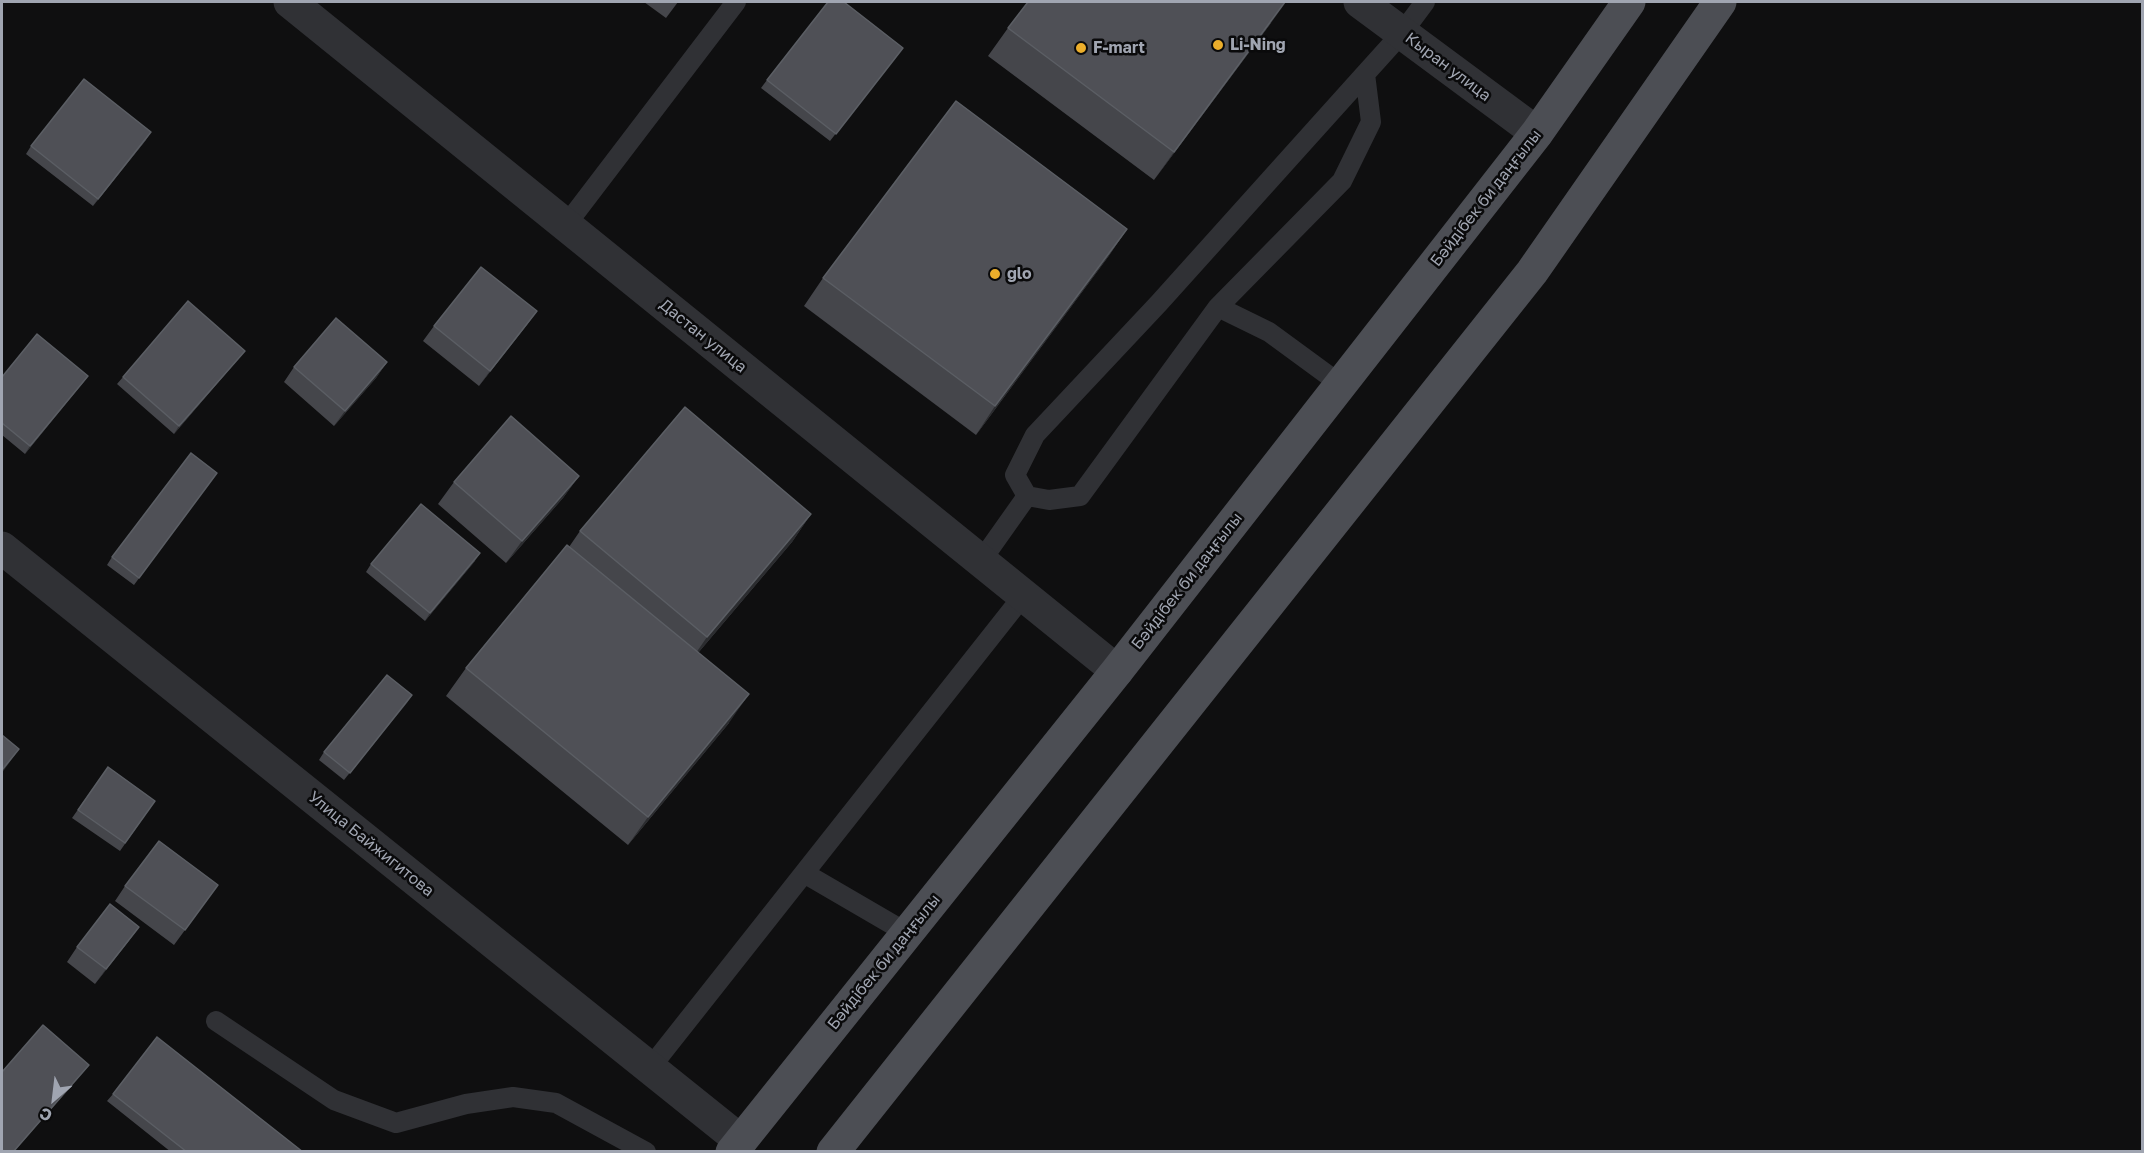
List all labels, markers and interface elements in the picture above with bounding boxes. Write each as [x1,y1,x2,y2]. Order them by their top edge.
street label: Кыран улица [1401,29,1495,105]
place label: Li-Ning [1230,35,1286,55]
place label: F-mart [1093,38,1145,58]
marker: Li-Ning [1211,38,1225,52]
marker: F-mart [1074,41,1088,55]
street label: Бәйдібек би даңғылы [1427,126,1545,270]
place label: glo [1007,264,1032,284]
marker: glo [988,267,1002,281]
street label: Дастан улица [656,295,750,377]
street label: Бәйдібек би даңғылы [1128,509,1246,653]
street label: Улица Байжигитова [304,787,438,901]
street label: Бәйдібек би даңғылы [824,890,944,1034]
north arrow [24,1069,84,1129]
text: С [36,1103,55,1126]

